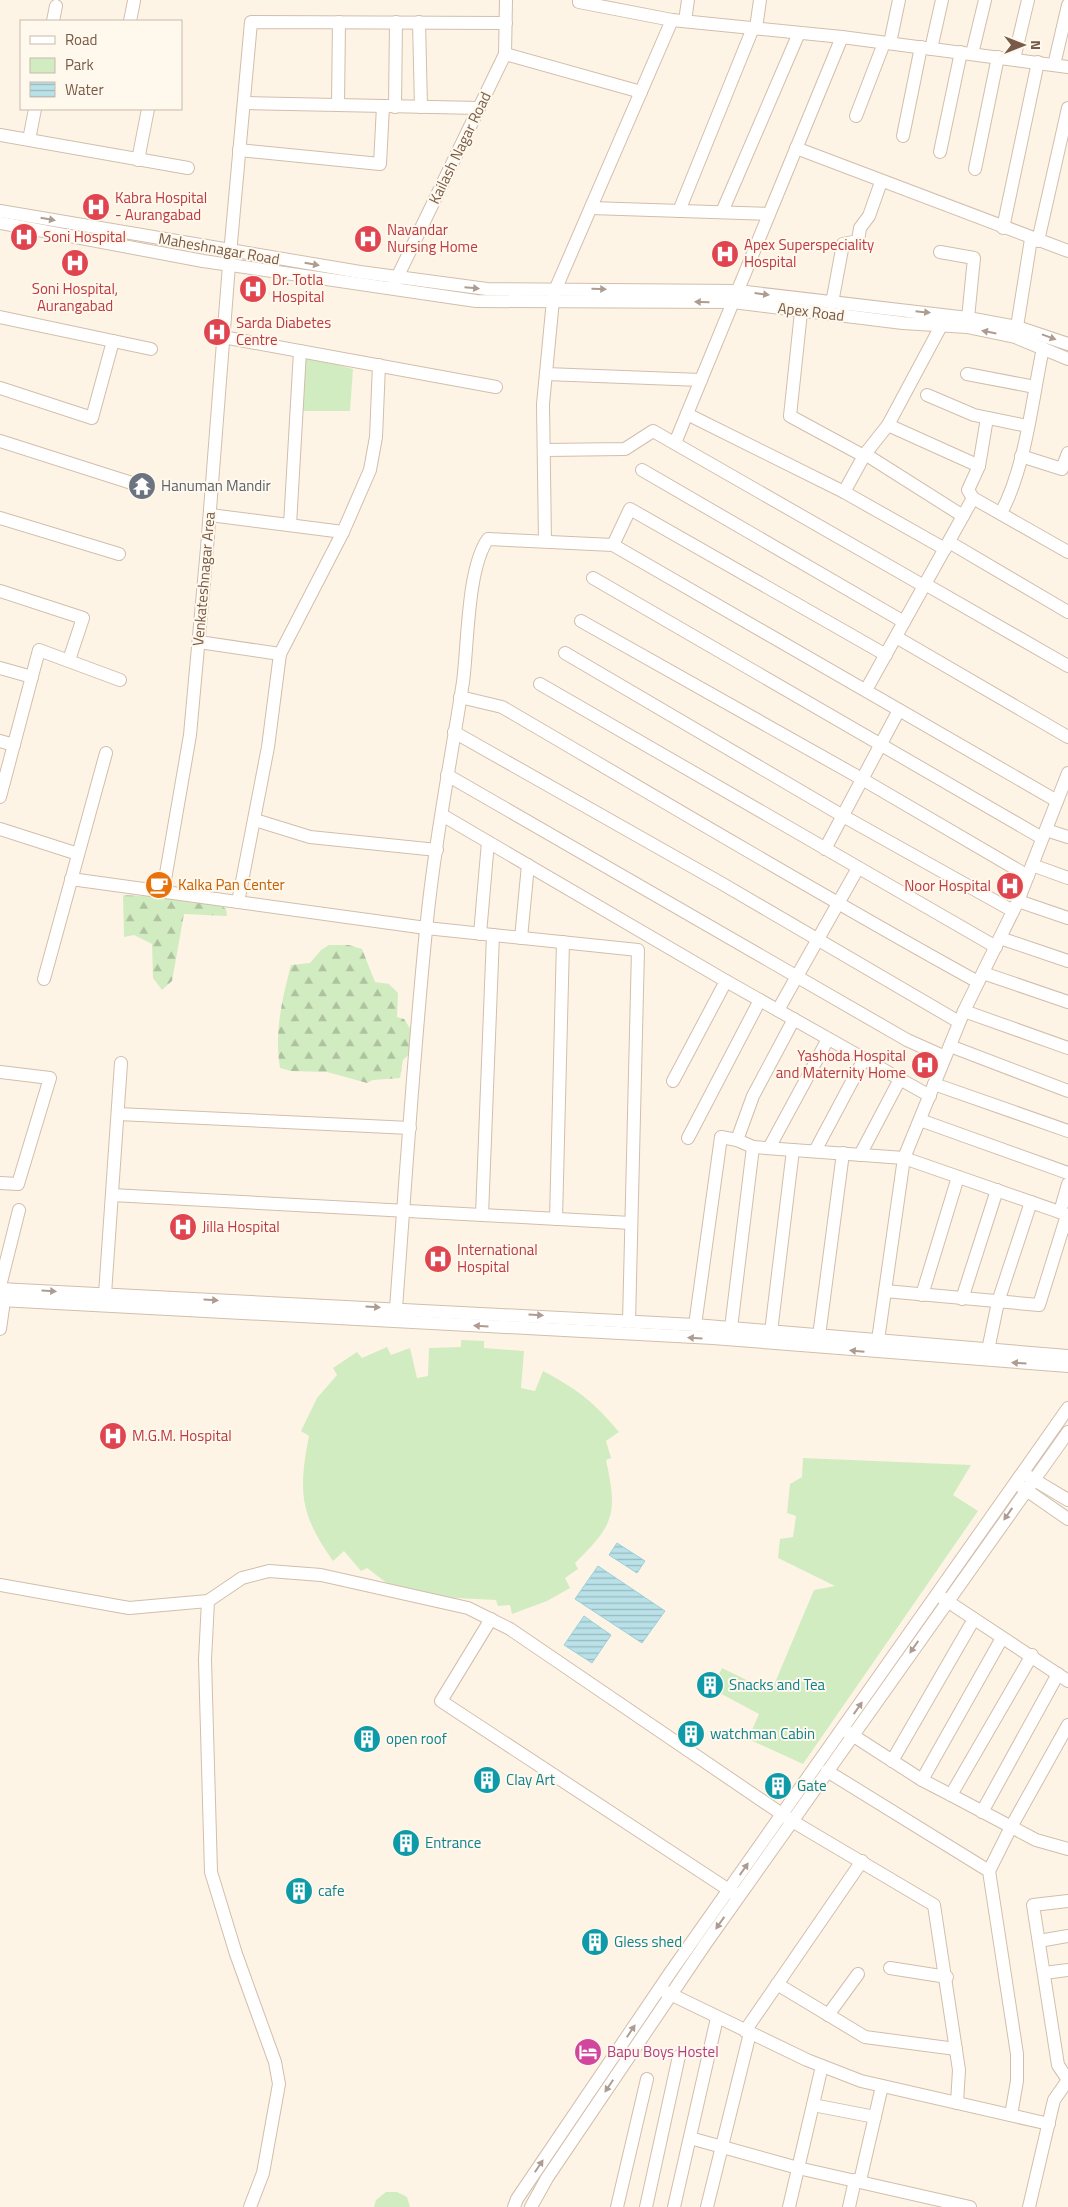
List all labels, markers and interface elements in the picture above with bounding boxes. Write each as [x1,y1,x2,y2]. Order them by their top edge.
legend [20,20,182,110]
north arrow [998,20,1048,70]
text: Road [65,28,97,51]
text: N [1026,40,1047,50]
text: Park [65,53,94,76]
text: Water [65,78,104,101]
street label: Kailash Nagar Road [422,88,497,208]
place label: Kabra Hospital - Aurangabad [115,186,207,226]
hospital icon: Kabra Hospital - Aurangabad [81,192,111,222]
one-way arrow [40,216,56,224]
place label: Navandar Nursing Home [387,218,478,258]
hospital icon: Soni Hospital [9,222,39,252]
hospital icon: Navandar Nursing Home [353,224,383,254]
place label: Soni Hospital [43,225,126,248]
street label: Maheshnagar Road [157,227,281,270]
place label: Apex Superspeciality Hospital [744,233,874,273]
hospital icon: Apex Superspeciality Hospital [710,239,740,269]
hospital icon: Soni Hospital, Aurangabad [60,248,90,278]
one-way arrow [304,261,320,269]
place label: Dr. Totla Hospital [272,268,324,308]
hospital icon: Dr. Totla Hospital [238,274,268,304]
place label: Soni Hospital, Aurangabad [32,277,118,317]
one-way arrow [465,284,481,292]
one-way arrow [592,285,608,293]
one-way arrow [754,290,770,298]
street label: Apex Road [776,296,846,327]
one-way arrow [693,298,709,306]
one-way arrow [915,308,931,316]
place label: Sarda Diabetes Centre [236,311,331,351]
hospital icon: Sarda Diabetes Centre [202,317,232,347]
one-way arrow [981,327,997,335]
one-way arrow [1042,333,1057,341]
temple icon: Hanuman Mandir [127,471,157,501]
place label: Hanuman Mandir [161,474,271,497]
street label: Venkateshnagar Area [186,510,221,647]
cafe icon: Kalka Pan Center [144,870,174,900]
hospital icon: Noor Hospital [995,871,1025,901]
place label: Kalka Pan Center [178,873,285,896]
place label: Noor Hospital [904,874,991,897]
place label: Yashoda Hospital and Maternity Home [776,1044,906,1084]
hospital icon: Yashoda Hospital and Maternity Home [910,1050,940,1080]
hospital icon: Jilla Hospital [168,1212,198,1242]
place label: Jilla Hospital [202,1215,280,1238]
place label: International Hospital [457,1238,538,1278]
hospital icon: International Hospital [423,1244,453,1274]
one-way arrow [41,1288,57,1296]
one-way arrow [203,1296,219,1304]
one-way arrow [366,1304,382,1312]
one-way arrow [528,1312,544,1320]
one-way arrow [472,1322,488,1330]
one-way arrow [687,1333,703,1341]
one-way arrow [849,1347,865,1355]
one-way arrow [1011,1359,1027,1367]
hospital icon: M.G.M. Hospital [98,1421,128,1451]
place label: M.G.M. Hospital [132,1424,232,1447]
one-way arrow [1003,1507,1013,1521]
one-way arrow [909,1640,920,1653]
building icon: Snacks and Tea [695,1670,725,1700]
place label: Snacks and Tea [729,1673,826,1696]
one-way arrow [853,1701,863,1715]
building icon: watchman Cabin [676,1719,706,1749]
place label: watchman Cabin [710,1722,815,1745]
building icon: open roof [352,1724,382,1754]
place label: open roof [386,1727,447,1750]
building icon: Clay Art [472,1765,502,1795]
place label: Clay Art [506,1768,556,1791]
building icon: Gate [763,1771,793,1801]
place label: Gate [797,1774,827,1797]
building icon: Entrance [391,1828,421,1858]
place label: Entrance [425,1831,481,1854]
one-way arrow [739,1862,749,1876]
building icon: cafe [284,1876,314,1906]
place label: cafe [318,1879,344,1902]
one-way arrow [715,1916,725,1930]
building icon: Gless shed [580,1927,610,1957]
place label: Gless shed [614,1930,682,1953]
one-way arrow [626,2024,636,2038]
hotel icon: Bapu Boys Hostel [573,2037,603,2067]
place label: Bapu Boys Hostel [607,2040,719,2063]
one-way arrow [604,2079,614,2093]
one-way arrow [535,2159,544,2172]

